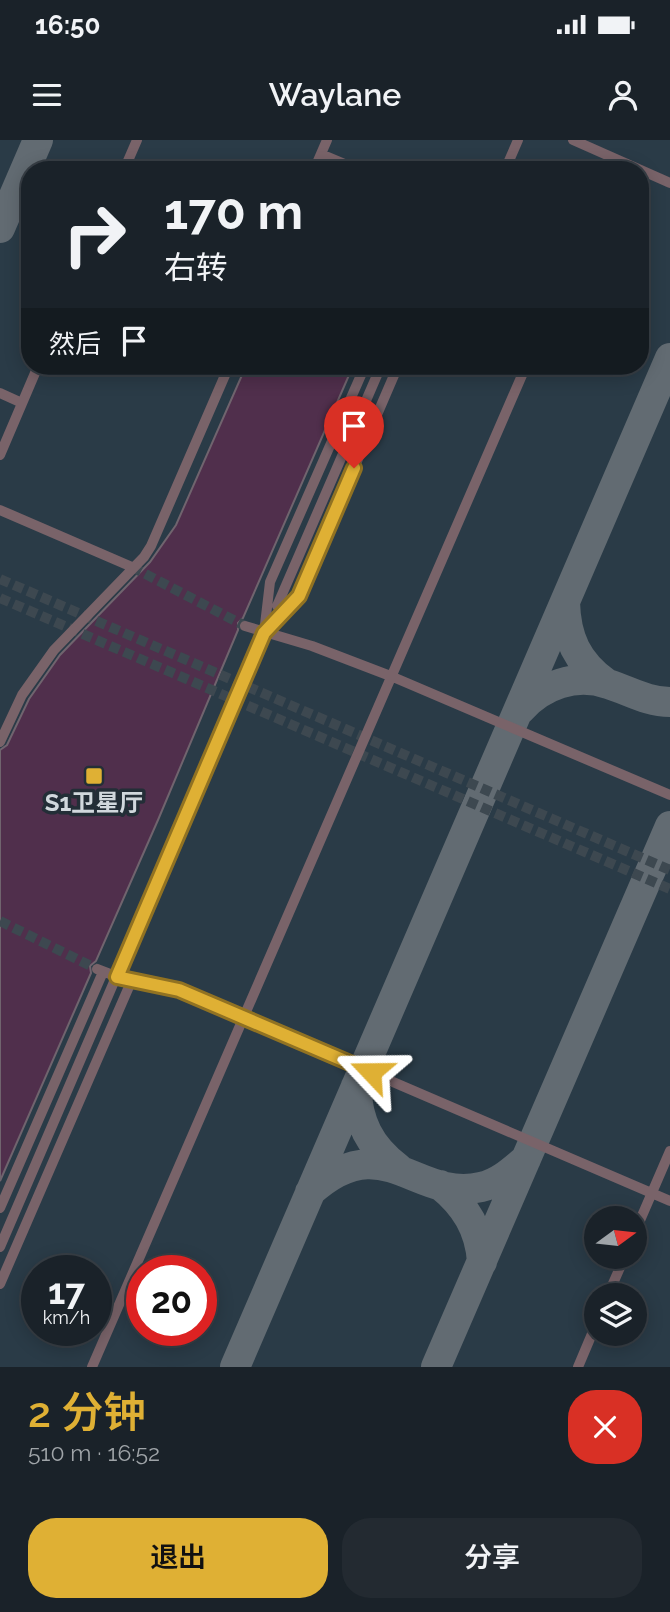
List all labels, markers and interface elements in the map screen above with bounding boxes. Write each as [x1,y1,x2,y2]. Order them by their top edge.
text: 16:50 [35,10,100,40]
icon: menu [28,76,66,114]
text: Waylane [269,76,401,113]
icon: person [604,76,642,114]
text: 170 m [164,183,303,240]
icon: right [49,189,140,280]
text: 右转 [164,249,228,286]
icon: arrive [115,322,153,360]
text: 然后 [49,329,101,359]
pin [324,396,384,468]
icon: arrive [335,407,373,445]
marker: S1卫星厅 [84,766,104,786]
place label: S1卫星厅 [45,788,143,817]
position arrow [334,1035,408,1109]
north arrow [584,1206,648,1269]
map controls [584,1206,647,1346]
speed limit sign: 20 [126,1255,217,1346]
text: 17 [48,1271,85,1312]
button: layers [584,1283,647,1346]
text: km/h [43,1307,90,1328]
text: 2 分钟 [28,1388,145,1437]
button: close [568,1390,642,1464]
text: 510 m · 16:52 [28,1439,160,1466]
button: 退出 [28,1518,328,1598]
button: 分享 [342,1518,642,1598]

